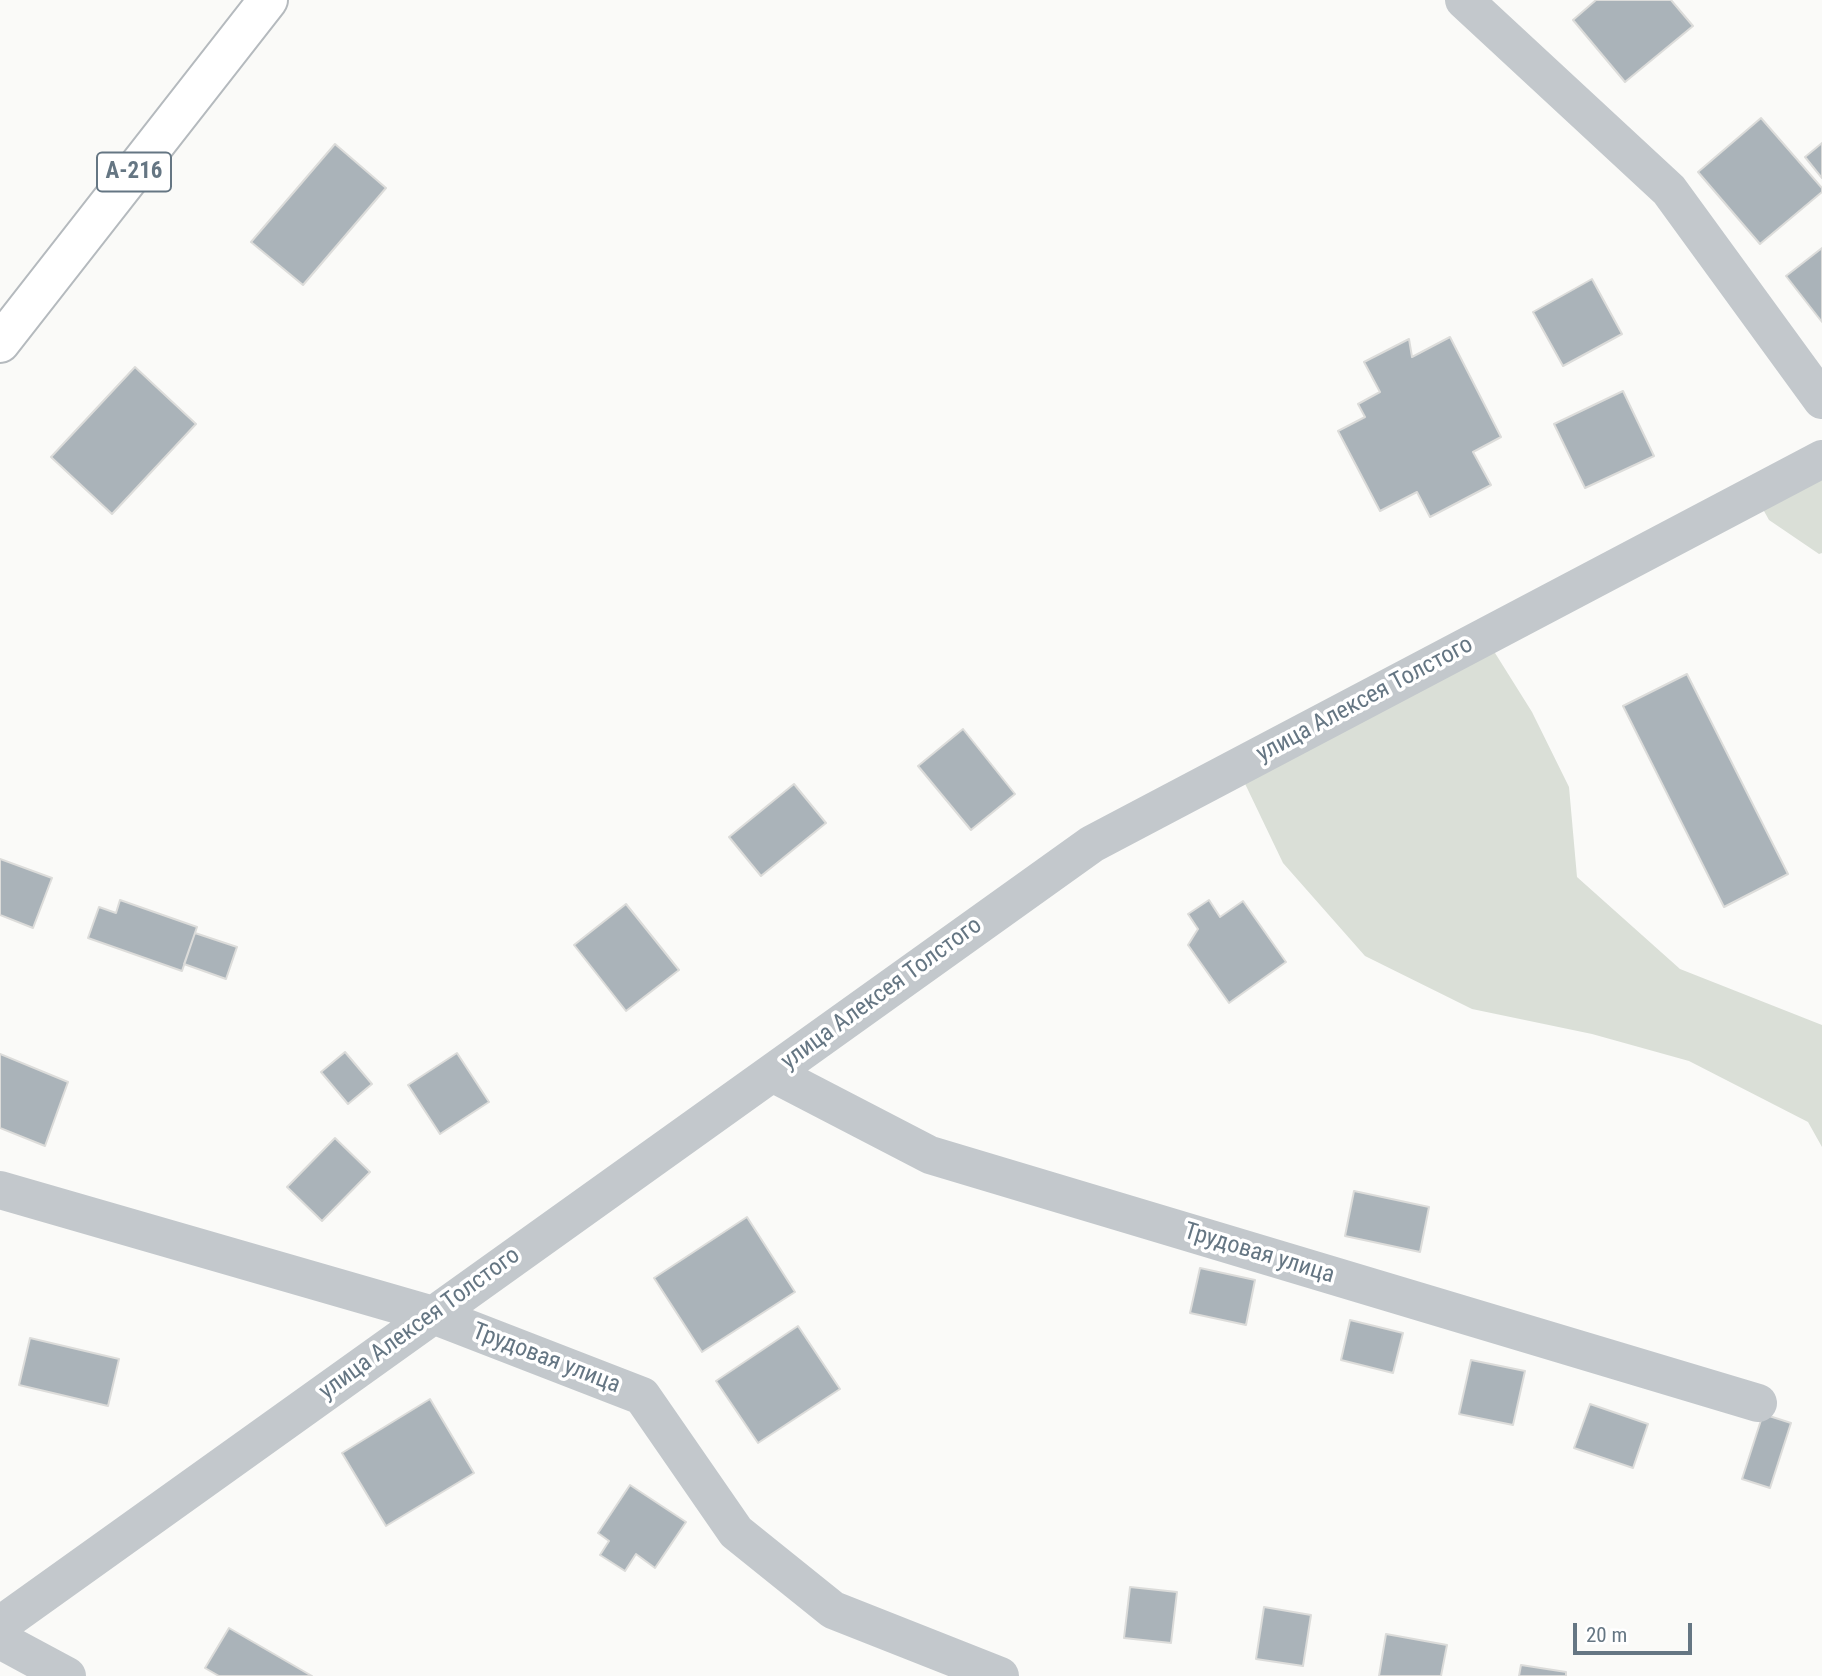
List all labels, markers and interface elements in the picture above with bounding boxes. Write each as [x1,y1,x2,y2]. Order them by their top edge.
road number: А-216 [97,153,171,192]
street label: улица Алексея Толстого [1252,631,1478,769]
street label: улица Алексея Толстого [776,912,988,1076]
street label: Трудовая улица [1180,1217,1338,1291]
street label: улица Алексея Толстого [314,1242,526,1406]
street label: Трудовая улица [468,1318,624,1400]
scale bar [1577,1610,1696,1654]
text: 20 m [1586,1623,1627,1647]

